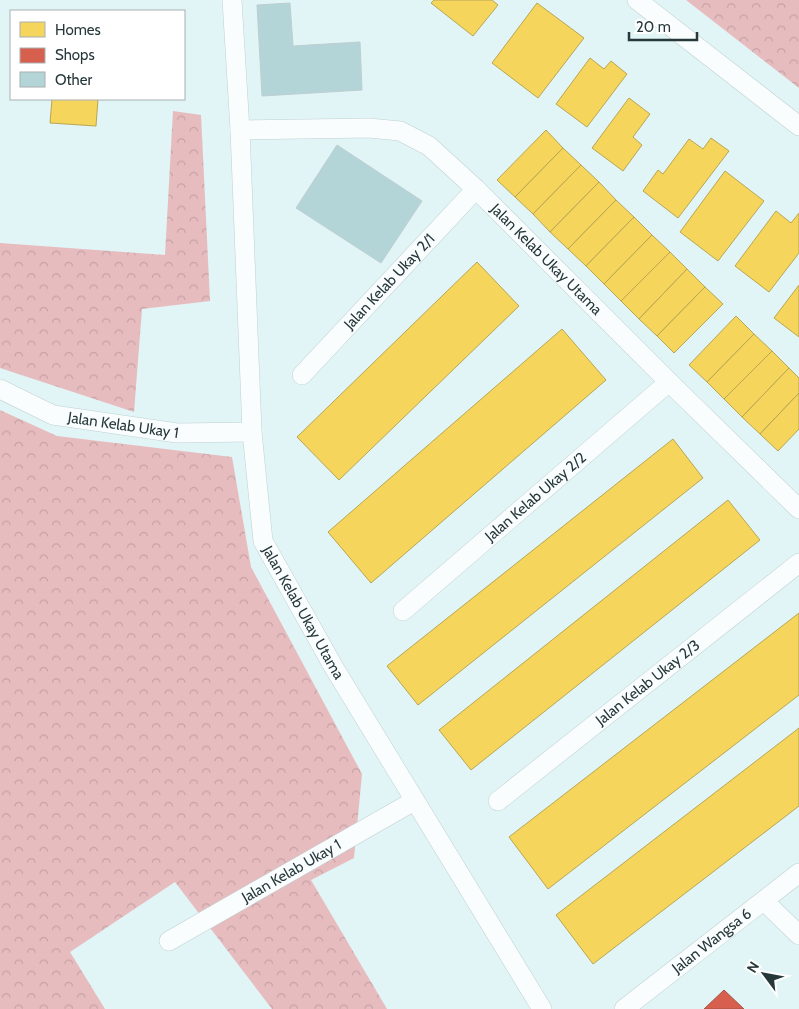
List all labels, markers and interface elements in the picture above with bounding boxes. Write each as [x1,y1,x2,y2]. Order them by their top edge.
legend [10,10,185,100]
scale bar [629,10,696,42]
text: 20 m [636,18,671,36]
text: Homes [55,21,101,39]
text: Shops [55,46,95,64]
text: Other [55,71,92,89]
street label: Jalan Kelab Ukay Utama [486,199,606,319]
street label: Jalan Kelab Ukay 2/1 [340,230,439,334]
street label: Jalan Kelab Ukay 1 [66,408,180,442]
street label: Jalan Kelab Ukay 2/2 [481,448,590,546]
street label: Jalan Kelab Ukay Utama [258,542,348,683]
street label: Jalan Kelab Ukay 2/3 [591,636,703,730]
street label: Jalan Kelab Ukay 1 [238,836,344,907]
street label: Jalan Wangsa 6 [668,905,755,978]
north arrow [739,949,789,999]
text: N [743,958,763,976]

